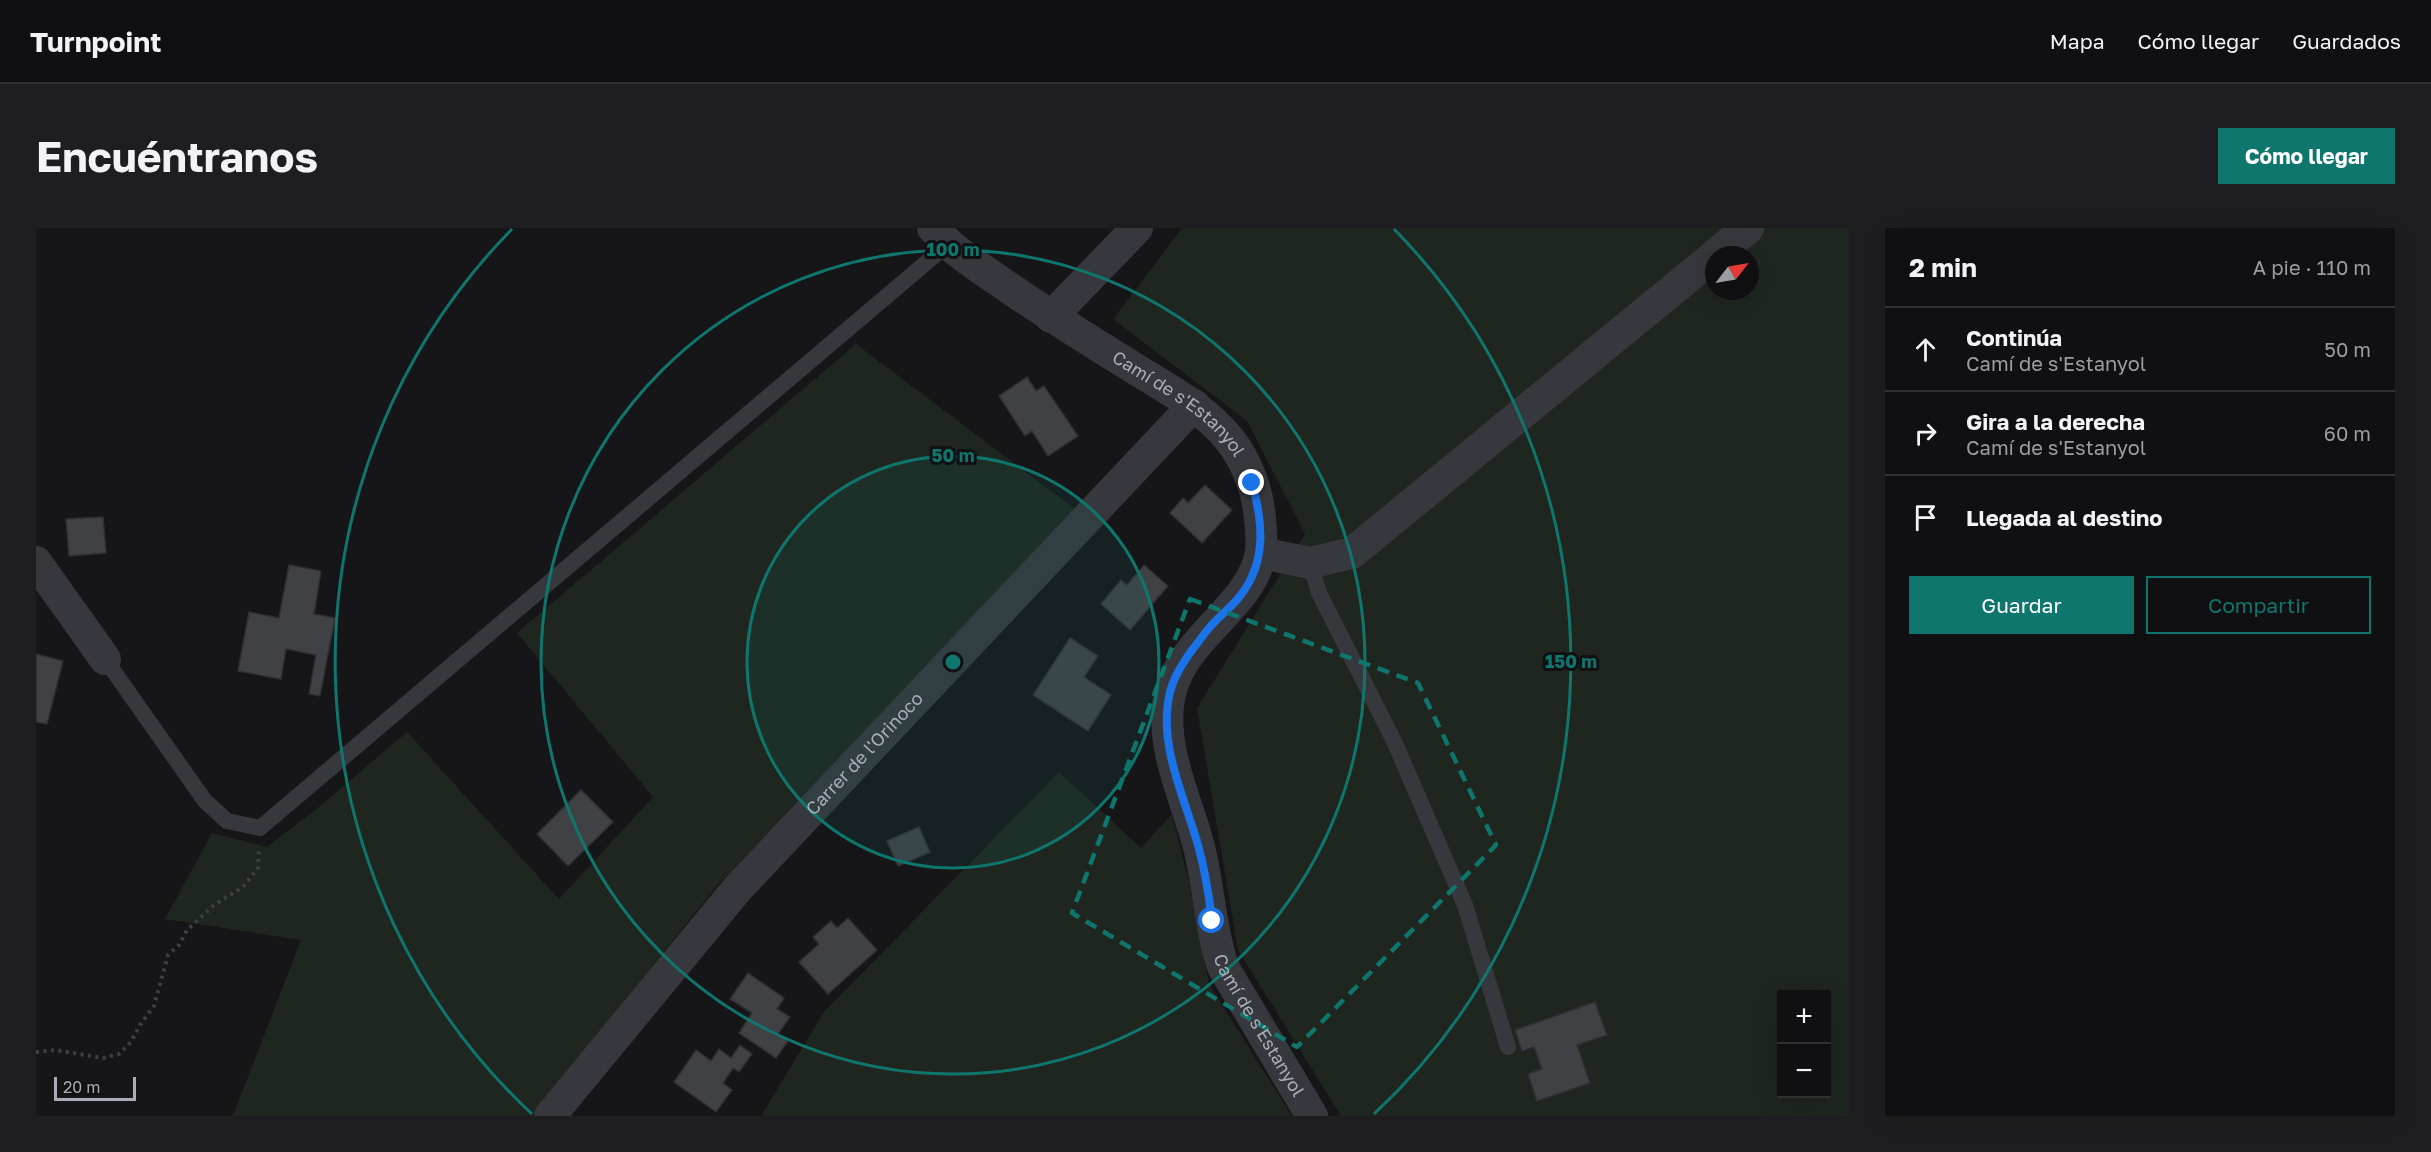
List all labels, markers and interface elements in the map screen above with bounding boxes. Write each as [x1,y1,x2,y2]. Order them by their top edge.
text: Turnpoint [30,25,161,58]
text: Mapa [2050,28,2105,54]
text: Cómo llegar [2138,28,2259,54]
text: Guardados [2292,28,2401,54]
button: Cómo llegar [2218,128,2395,184]
text: Encuéntranos [36,131,318,181]
text: 100 m [927,238,979,260]
north arrow [1705,246,1759,300]
text: 2 min [1909,252,1977,283]
text: A pie · 110 m [2253,255,2371,279]
text: Continúa [1966,324,2062,351]
icon: ahead [1909,333,1942,366]
text: 50 m [2324,337,2371,361]
street label: Camí de s'Estanyol [1109,345,1250,460]
text: Camí de s'Estanyol [1966,351,2146,375]
text: Gira a la derecha [1966,408,2145,435]
icon: right [1909,417,1942,450]
text: 60 m [2324,421,2371,445]
text: Camí de s'Estanyol [1966,435,2146,459]
text: 50 m [932,444,974,466]
route end [1238,469,1264,495]
icon: arrive [1909,501,1942,534]
text: Llegada al destino [1966,504,2163,531]
button: Guardar [1909,576,2134,634]
button: Compartir [2146,576,2371,634]
text: 150 m [1545,650,1597,672]
centre of rings [943,652,963,672]
street label: Carrer de l'Orinoco [801,687,927,819]
route start [1198,907,1224,933]
street label: Camí de s'Estanyol [1210,951,1310,1100]
map controls [1777,990,1831,1098]
button: + [1777,990,1831,1044]
button: − [1777,1044,1831,1098]
scale bar [54,1074,136,1102]
text: 20 m [63,1077,100,1097]

